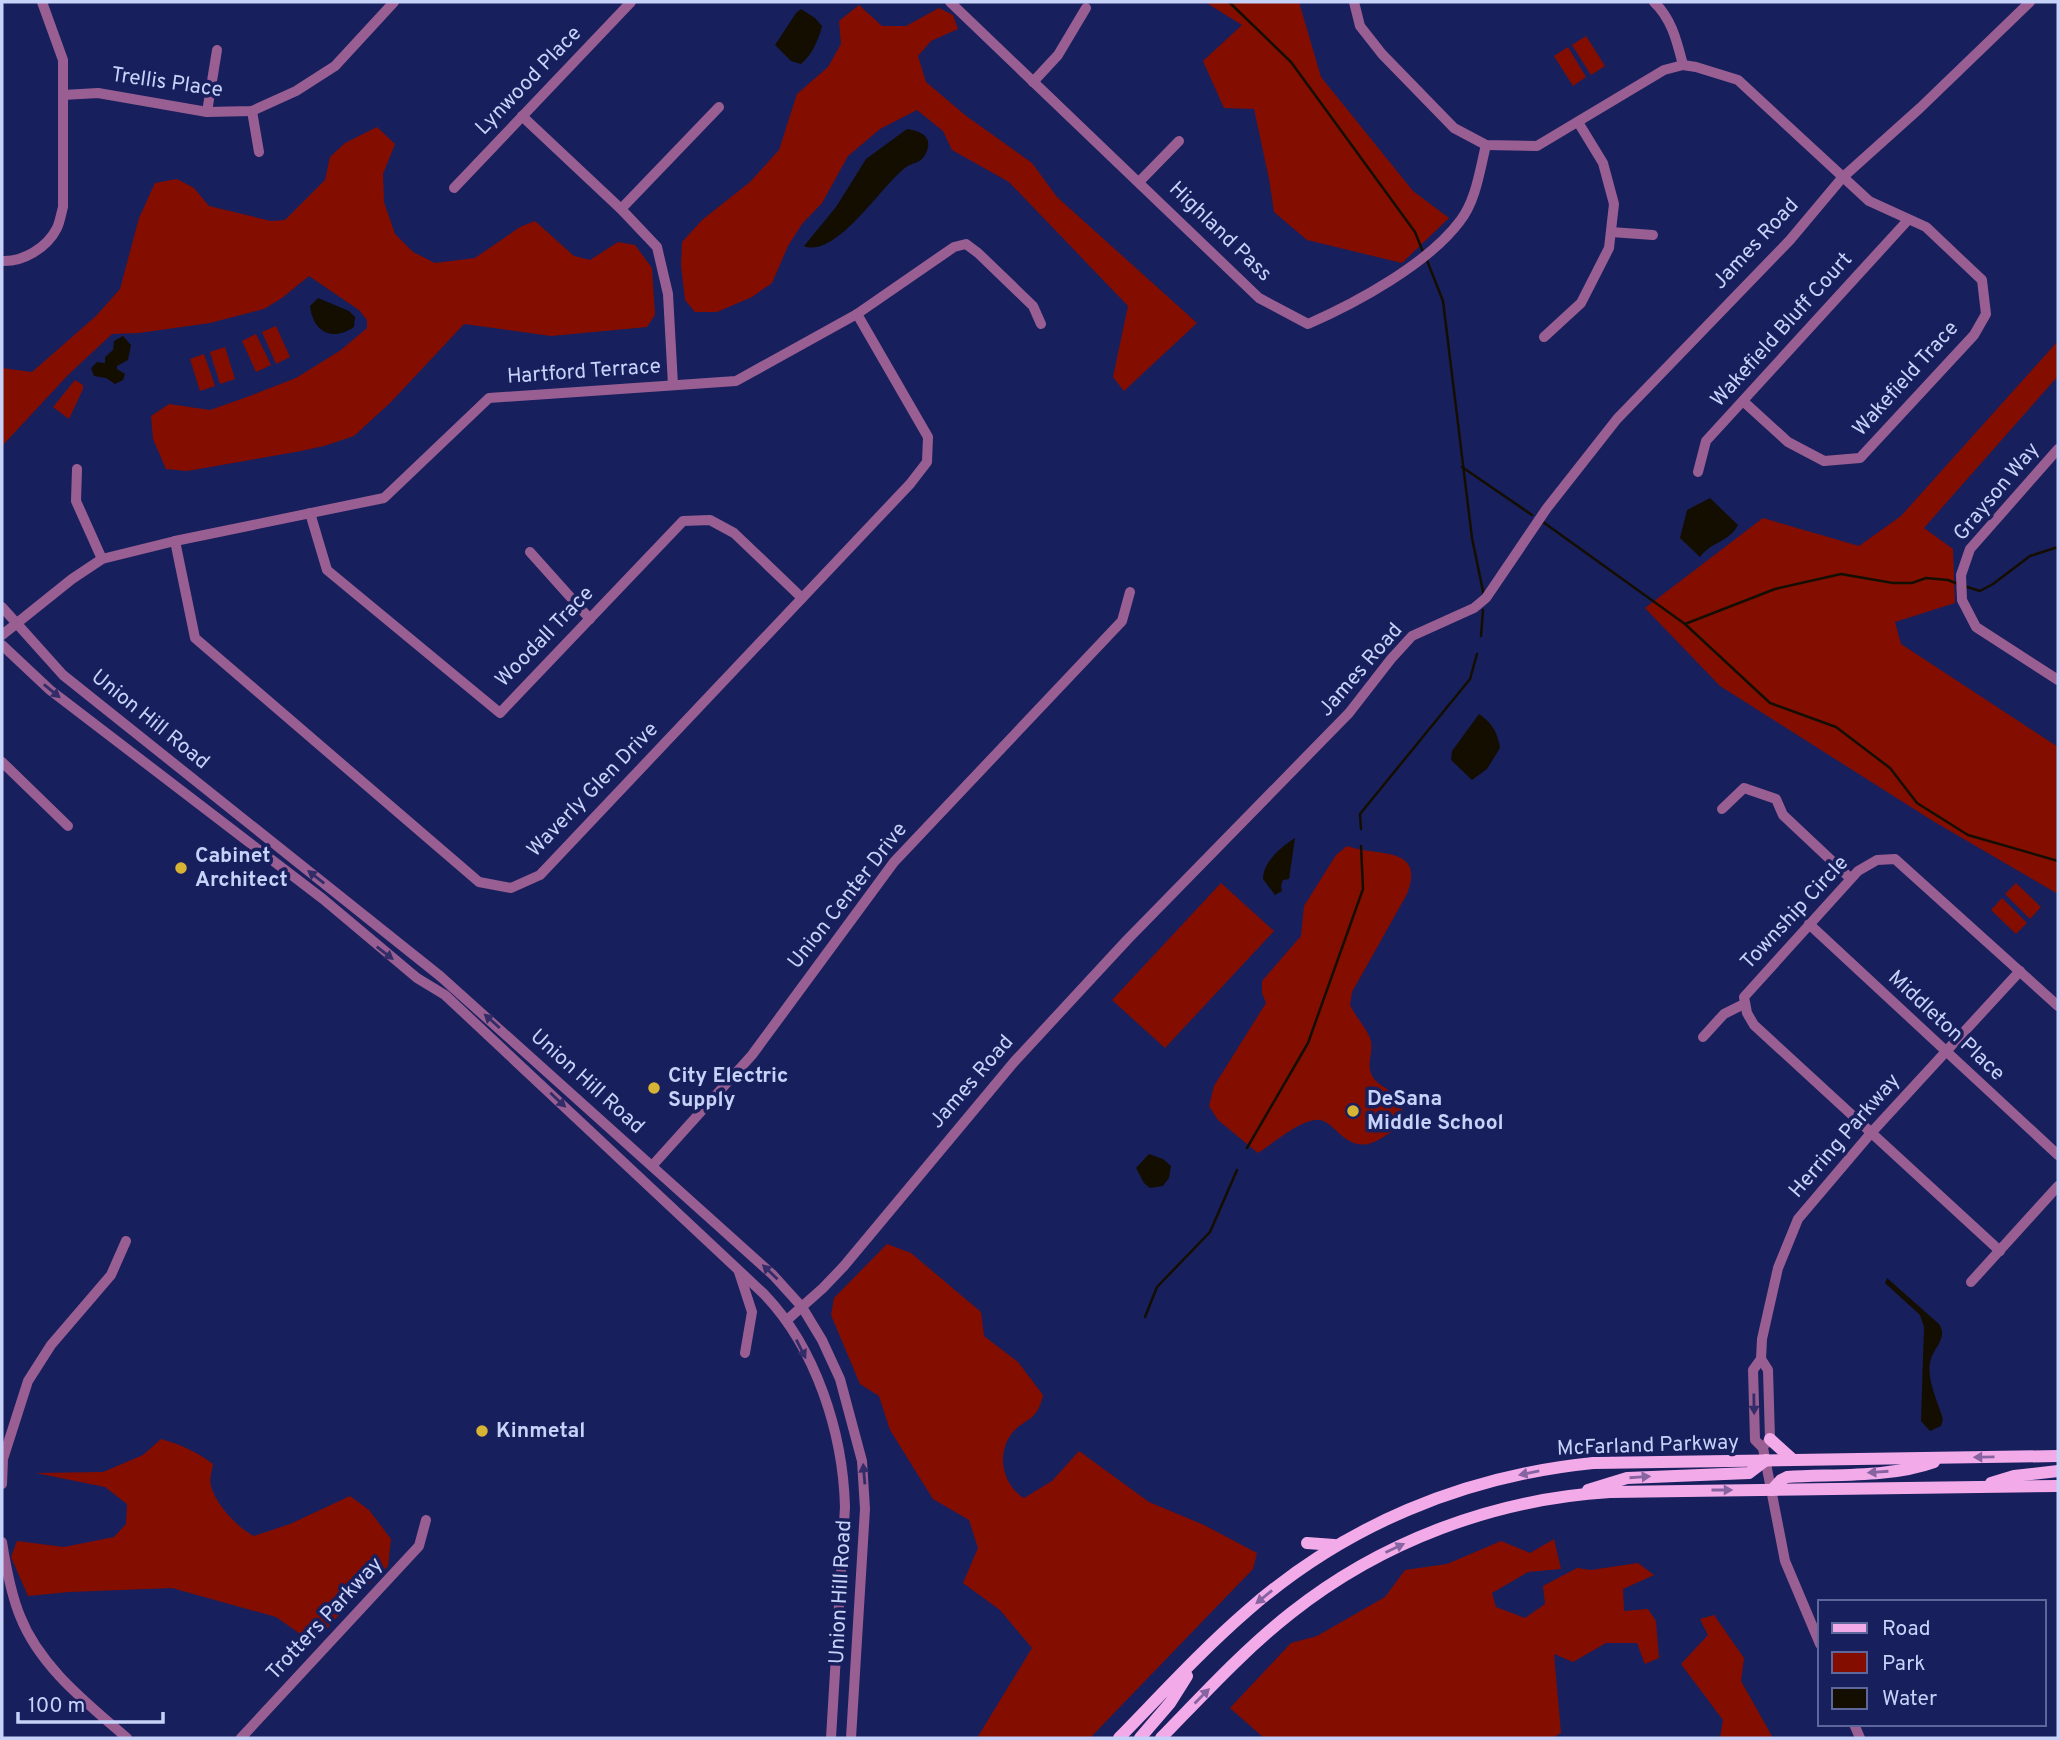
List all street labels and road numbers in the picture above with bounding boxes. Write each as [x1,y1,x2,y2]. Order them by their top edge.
street label: Lynwood Place [470,21,588,141]
street label: Trellis Place [109,62,225,104]
street label: Highland Pass [1163,176,1277,288]
street label: James Road [1707,193,1805,295]
street label: Wakefield Bluff Court [1705,247,1859,413]
street label: Wakefield Trace [1847,316,1965,442]
street label: Hartford Terrace [506,353,662,391]
street label: Grayson Way [1948,437,2046,547]
street label: Woodall Trace [490,581,600,693]
street label: James Road [1313,618,1409,722]
street label: Union Hill Road [85,664,215,776]
street label: Waverly Glen Drive [522,717,664,863]
street label: Union Center Drive [782,817,914,975]
street label: Township Circle [1735,850,1855,976]
street label: Middleton Place [1882,965,2010,1087]
street label: Union Hill Road [524,1024,650,1140]
street label: James Road [924,1030,1020,1134]
street label: Herring Parkway [1783,1068,1907,1204]
street label: McFarland Parkway [1556,1429,1740,1463]
street label: Union Hill Road [824,1519,858,1665]
street label: Trotters Parkway [261,1552,389,1686]

